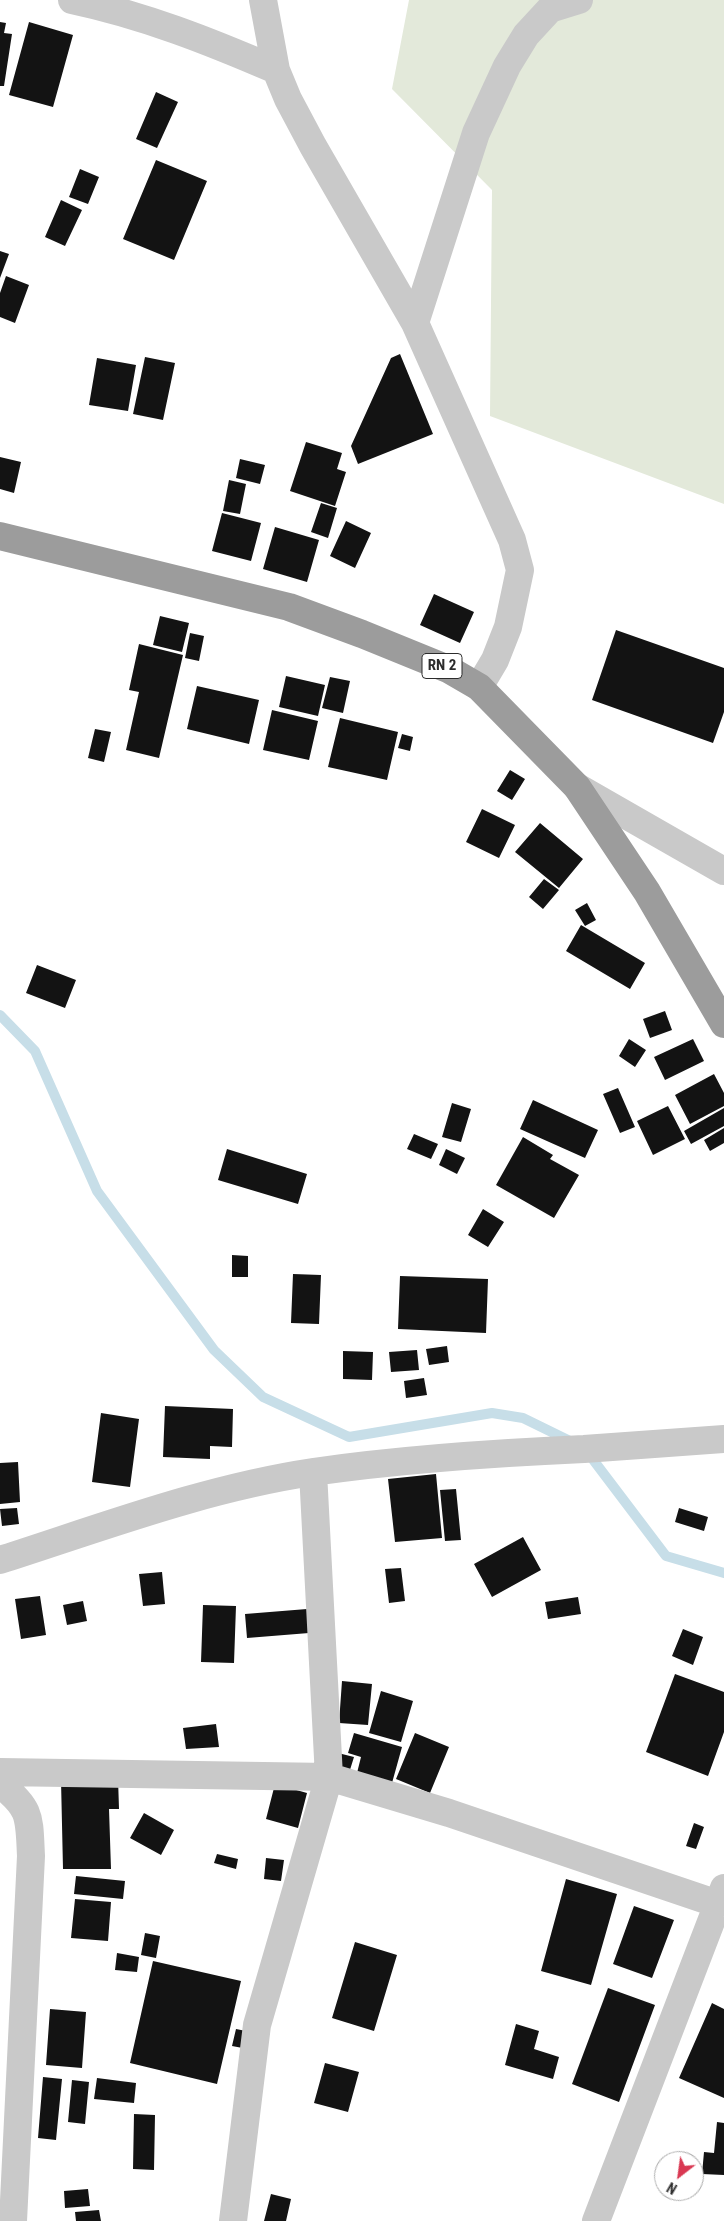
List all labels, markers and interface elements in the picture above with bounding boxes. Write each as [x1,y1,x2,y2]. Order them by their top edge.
road number: RN 2 [422,654,462,678]
north arrow [654,2151,704,2201]
text: N [664,2179,680,2197]

